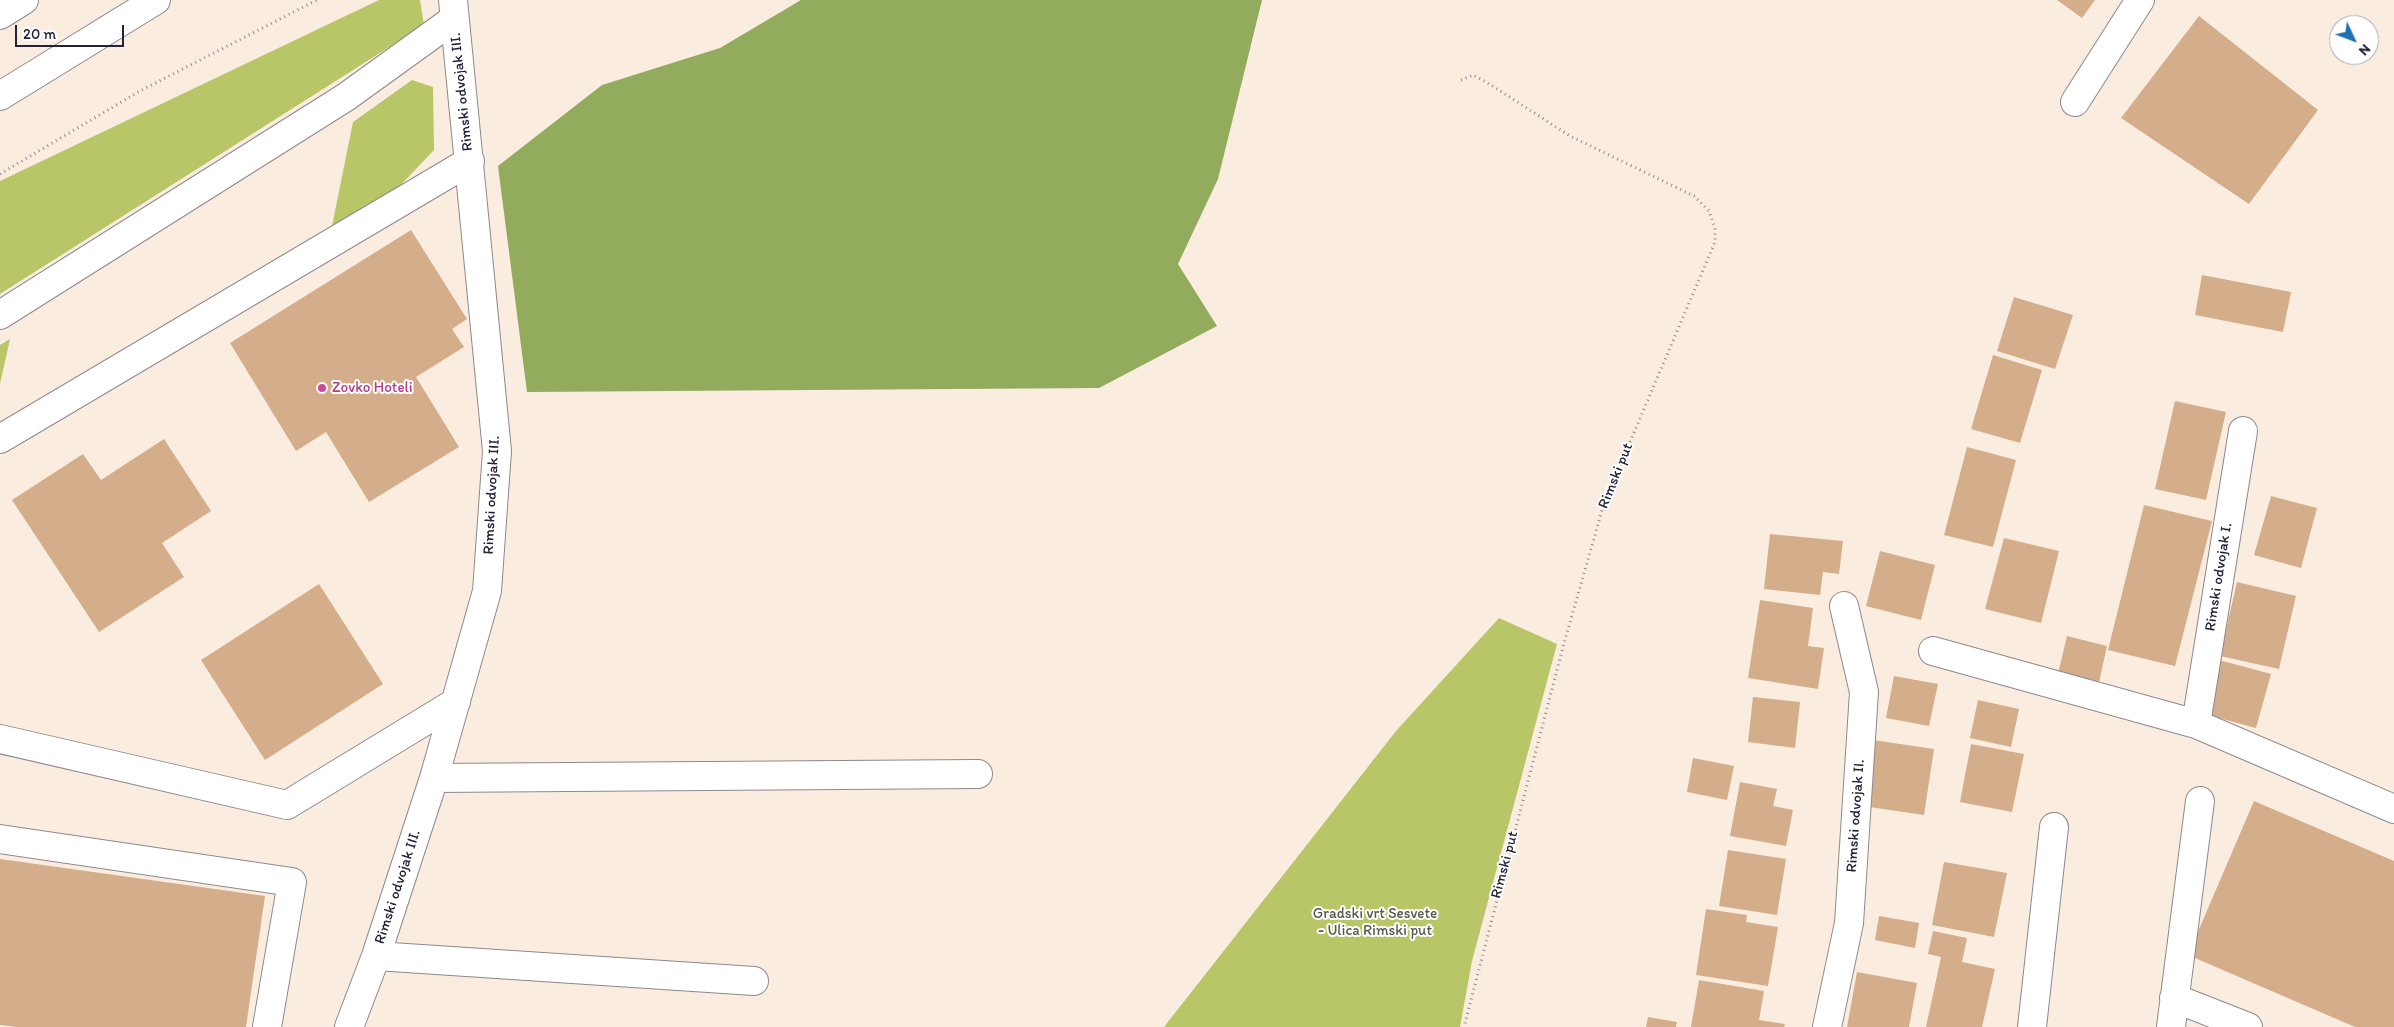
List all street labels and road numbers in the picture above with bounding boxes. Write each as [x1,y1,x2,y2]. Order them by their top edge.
street label: Rimski odvojak III. [447,32,477,152]
street label: Rimski odvojak III. [480,435,504,555]
street label: Rimski put [1595,441,1637,511]
street label: Rimski odvojak I. [2202,521,2236,633]
street label: Rimski odvojak II. [1843,759,1869,873]
street label: Rimski odvojak III. [371,828,425,946]
street label: Rimski put [1487,829,1523,901]

